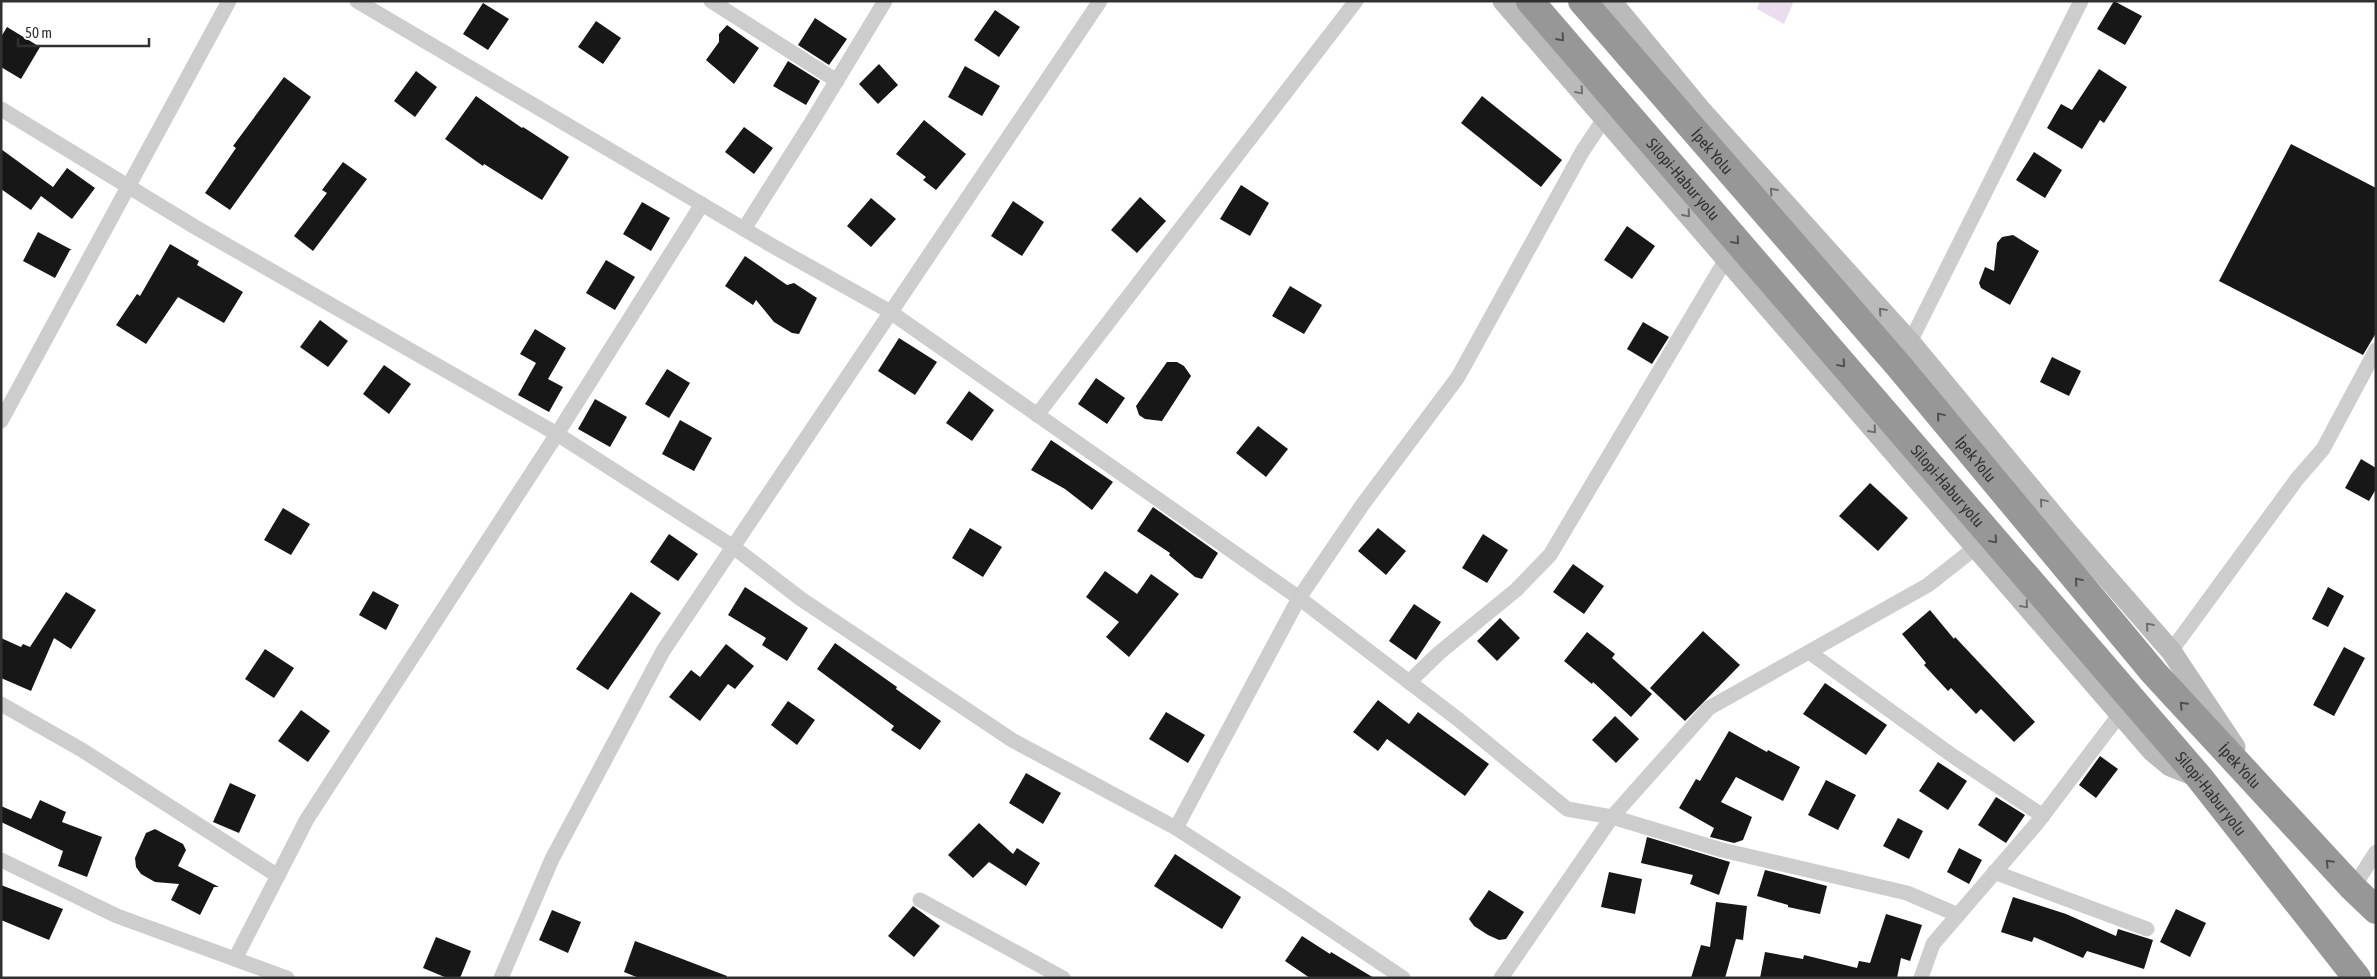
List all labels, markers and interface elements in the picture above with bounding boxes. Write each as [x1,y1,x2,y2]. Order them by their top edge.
scale bar [18,15,149,47]
text: 50 m [25,24,52,41]
one-way arrow [1556,33,1565,42]
one-way arrow [1575,85,1583,94]
street label: İpek Yolu [1688,125,1737,178]
street label: Silopi-Habur yolu [1643,134,1724,224]
one-way arrow [1770,187,1779,196]
one-way arrow [1681,208,1689,217]
one-way arrow [1730,235,1739,244]
one-way arrow [1879,308,1888,317]
one-way arrow [1837,358,1846,367]
one-way arrow [1938,413,1946,422]
one-way arrow [1867,424,1876,433]
street label: İpek Yolu [1952,432,2000,485]
street label: Silopi-Habur yolu [1908,441,1988,530]
one-way arrow [2040,499,2049,508]
one-way arrow [1988,534,1997,543]
one-way arrow [2074,578,2083,587]
one-way arrow [2020,600,2029,609]
one-way arrow [2146,622,2155,631]
one-way arrow [2180,701,2189,710]
street label: İpek Yolu [2215,740,2265,792]
street label: Silopi-Habur yolu [2172,748,2250,839]
one-way arrow [2326,859,2335,868]

